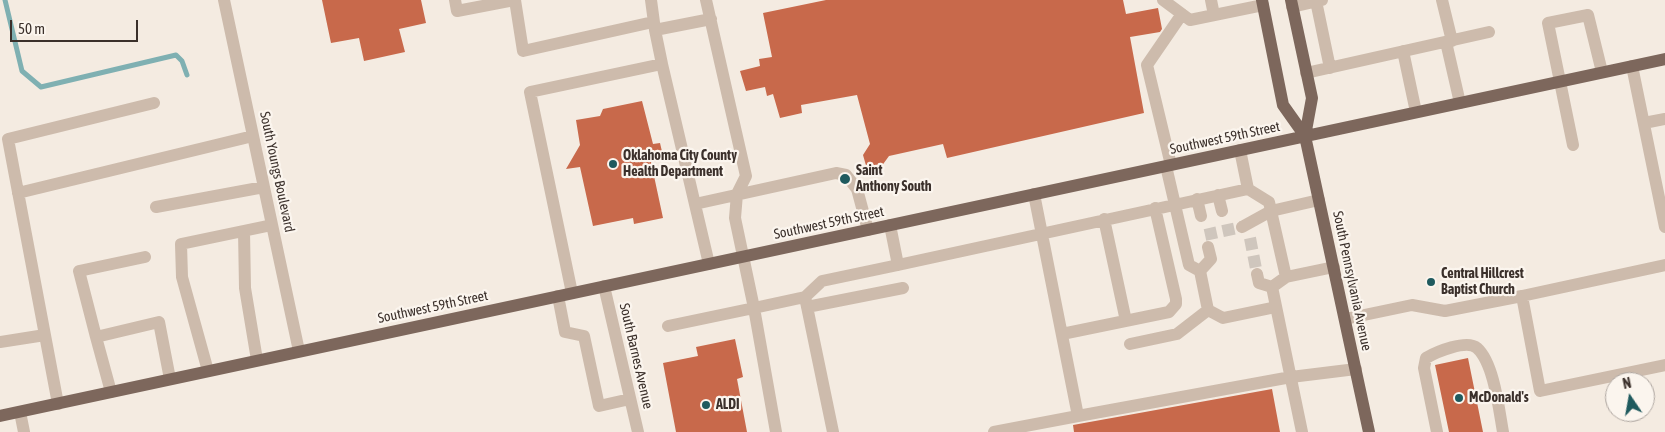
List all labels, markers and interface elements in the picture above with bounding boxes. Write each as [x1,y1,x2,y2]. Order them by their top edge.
scale bar [12,10,140,42]
text: 50 m [18,20,45,37]
street label: South Youngs Boulevard [256,110,298,234]
street label: Southwest 59th Street [1168,118,1282,158]
place label: Oklahoma City County Health Department [623,148,737,180]
marker: Oklahoma City County Health Department [607,158,619,170]
place label: Saint Anthony South [856,163,932,196]
marker: Saint Anthony South [838,172,852,186]
street label: Southwest 59th Street [772,203,886,243]
street label: South Pennsylvania Avenue [1329,210,1375,352]
place label: Central Hillcrest Baptist Church [1441,266,1524,298]
marker: Central Hillcrest Baptist Church [1425,276,1437,288]
street label: Southwest 59th Street [376,287,490,327]
street label: South Barnes Avenue [616,301,656,411]
north arrow [1605,372,1655,422]
text: N [1621,375,1633,392]
place label: McDonald's [1469,390,1529,406]
marker: McDonald's [1453,392,1465,404]
place label: ALDI [716,397,740,413]
marker: ALDI [700,399,712,411]

